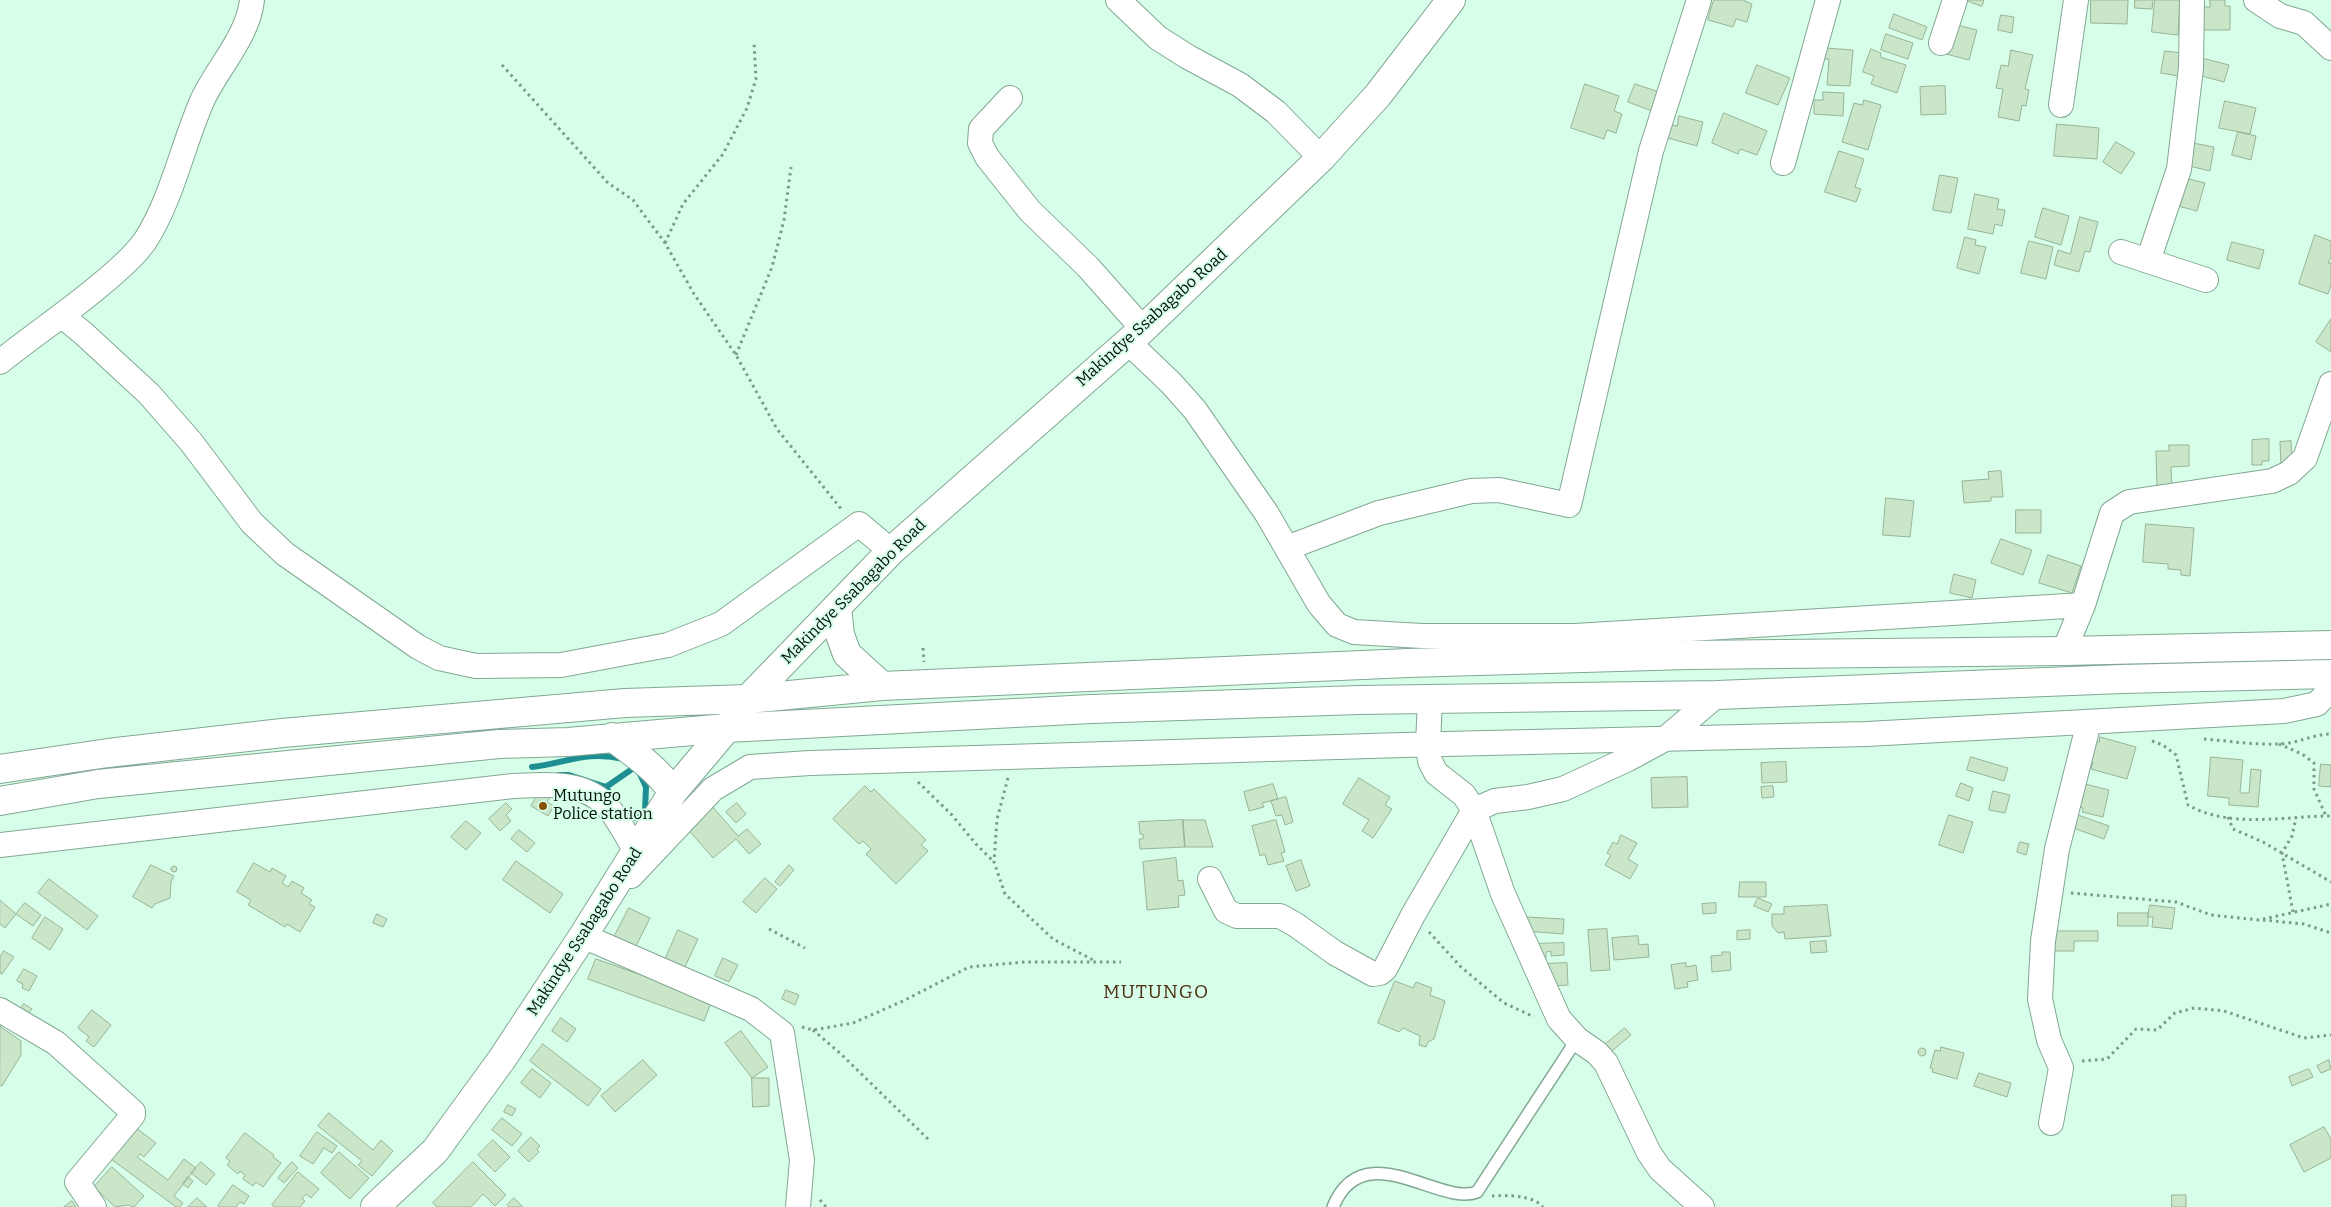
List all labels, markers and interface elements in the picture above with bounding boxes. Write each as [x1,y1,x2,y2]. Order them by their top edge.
street label: Makindye Ssabagabo Road [1073,245,1231,391]
street label: Makindye Ssabagabo Road [778,516,930,668]
place label: Mutungo Police station [553,787,653,825]
marker: Mutungo Police station [537,800,549,812]
street label: Makindye Ssabagabo Road [523,844,647,1020]
district label: MUTUNGO [1102,982,1210,1004]

